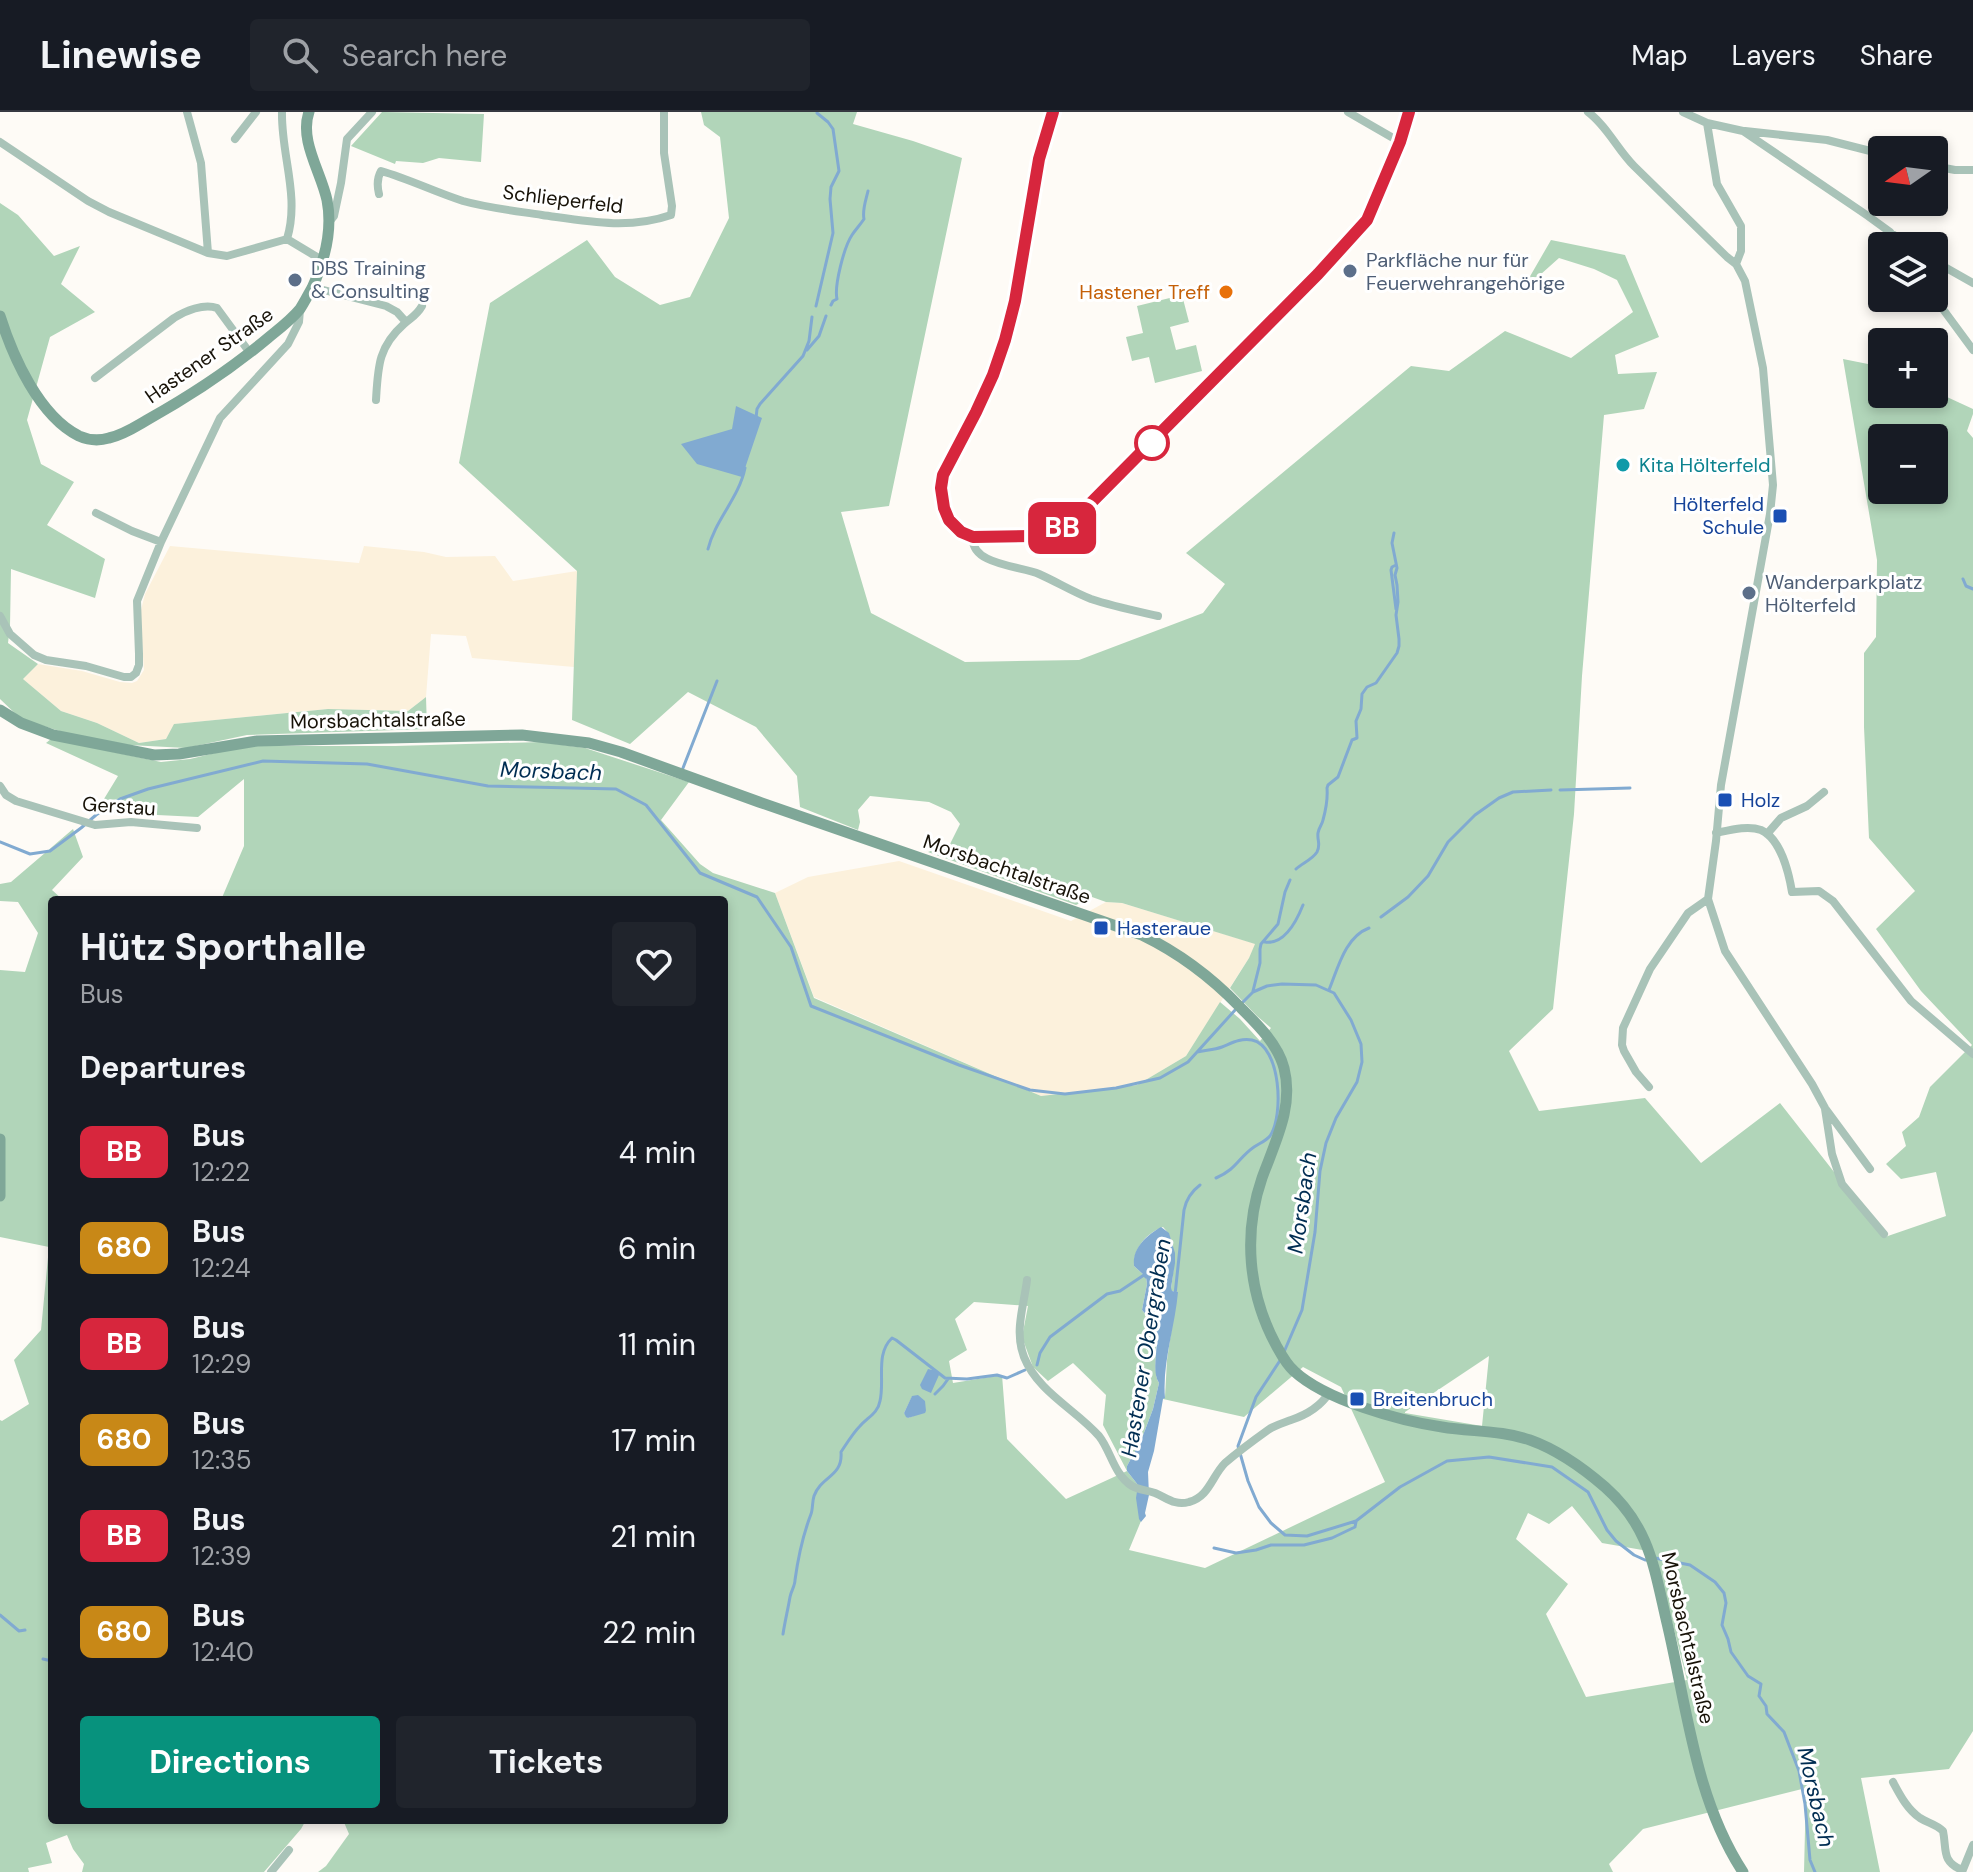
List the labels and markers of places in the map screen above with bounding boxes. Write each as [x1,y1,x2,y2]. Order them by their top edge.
place label: Parkfläche nur für Feuerwehrangehörige [1366,247,1565,296]
place label: DBS Training & Consulting [311,255,430,304]
marker: Parkfläche nur für Feuerwehrangehörige [1341,262,1359,280]
marker: DBS Training & Consulting [286,271,304,289]
place label: Hastener Treff [1079,279,1210,305]
marker: Hastener Treff [1217,283,1235,301]
unlabelled marker [1135,426,1169,460]
place label: Kita Hölterfeld [1639,452,1771,478]
marker: Kita Hölterfeld [1614,456,1632,474]
place label: Hölterfeld Schule [1673,491,1764,540]
marker: Hölterfeld Schule [1771,507,1789,525]
place label: Wanderparkplatz Hölterfeld [1765,569,1923,618]
marker: Wanderparkplatz Hölterfeld [1740,584,1758,602]
place label: Holz [1741,787,1780,813]
marker: Holz [1716,791,1734,809]
place label: Hasteraue [1117,915,1211,941]
marker: Hasteraue [1092,919,1110,937]
place label: Breitenbruch [1373,1386,1493,1412]
marker: Breitenbruch [1348,1390,1366,1408]

